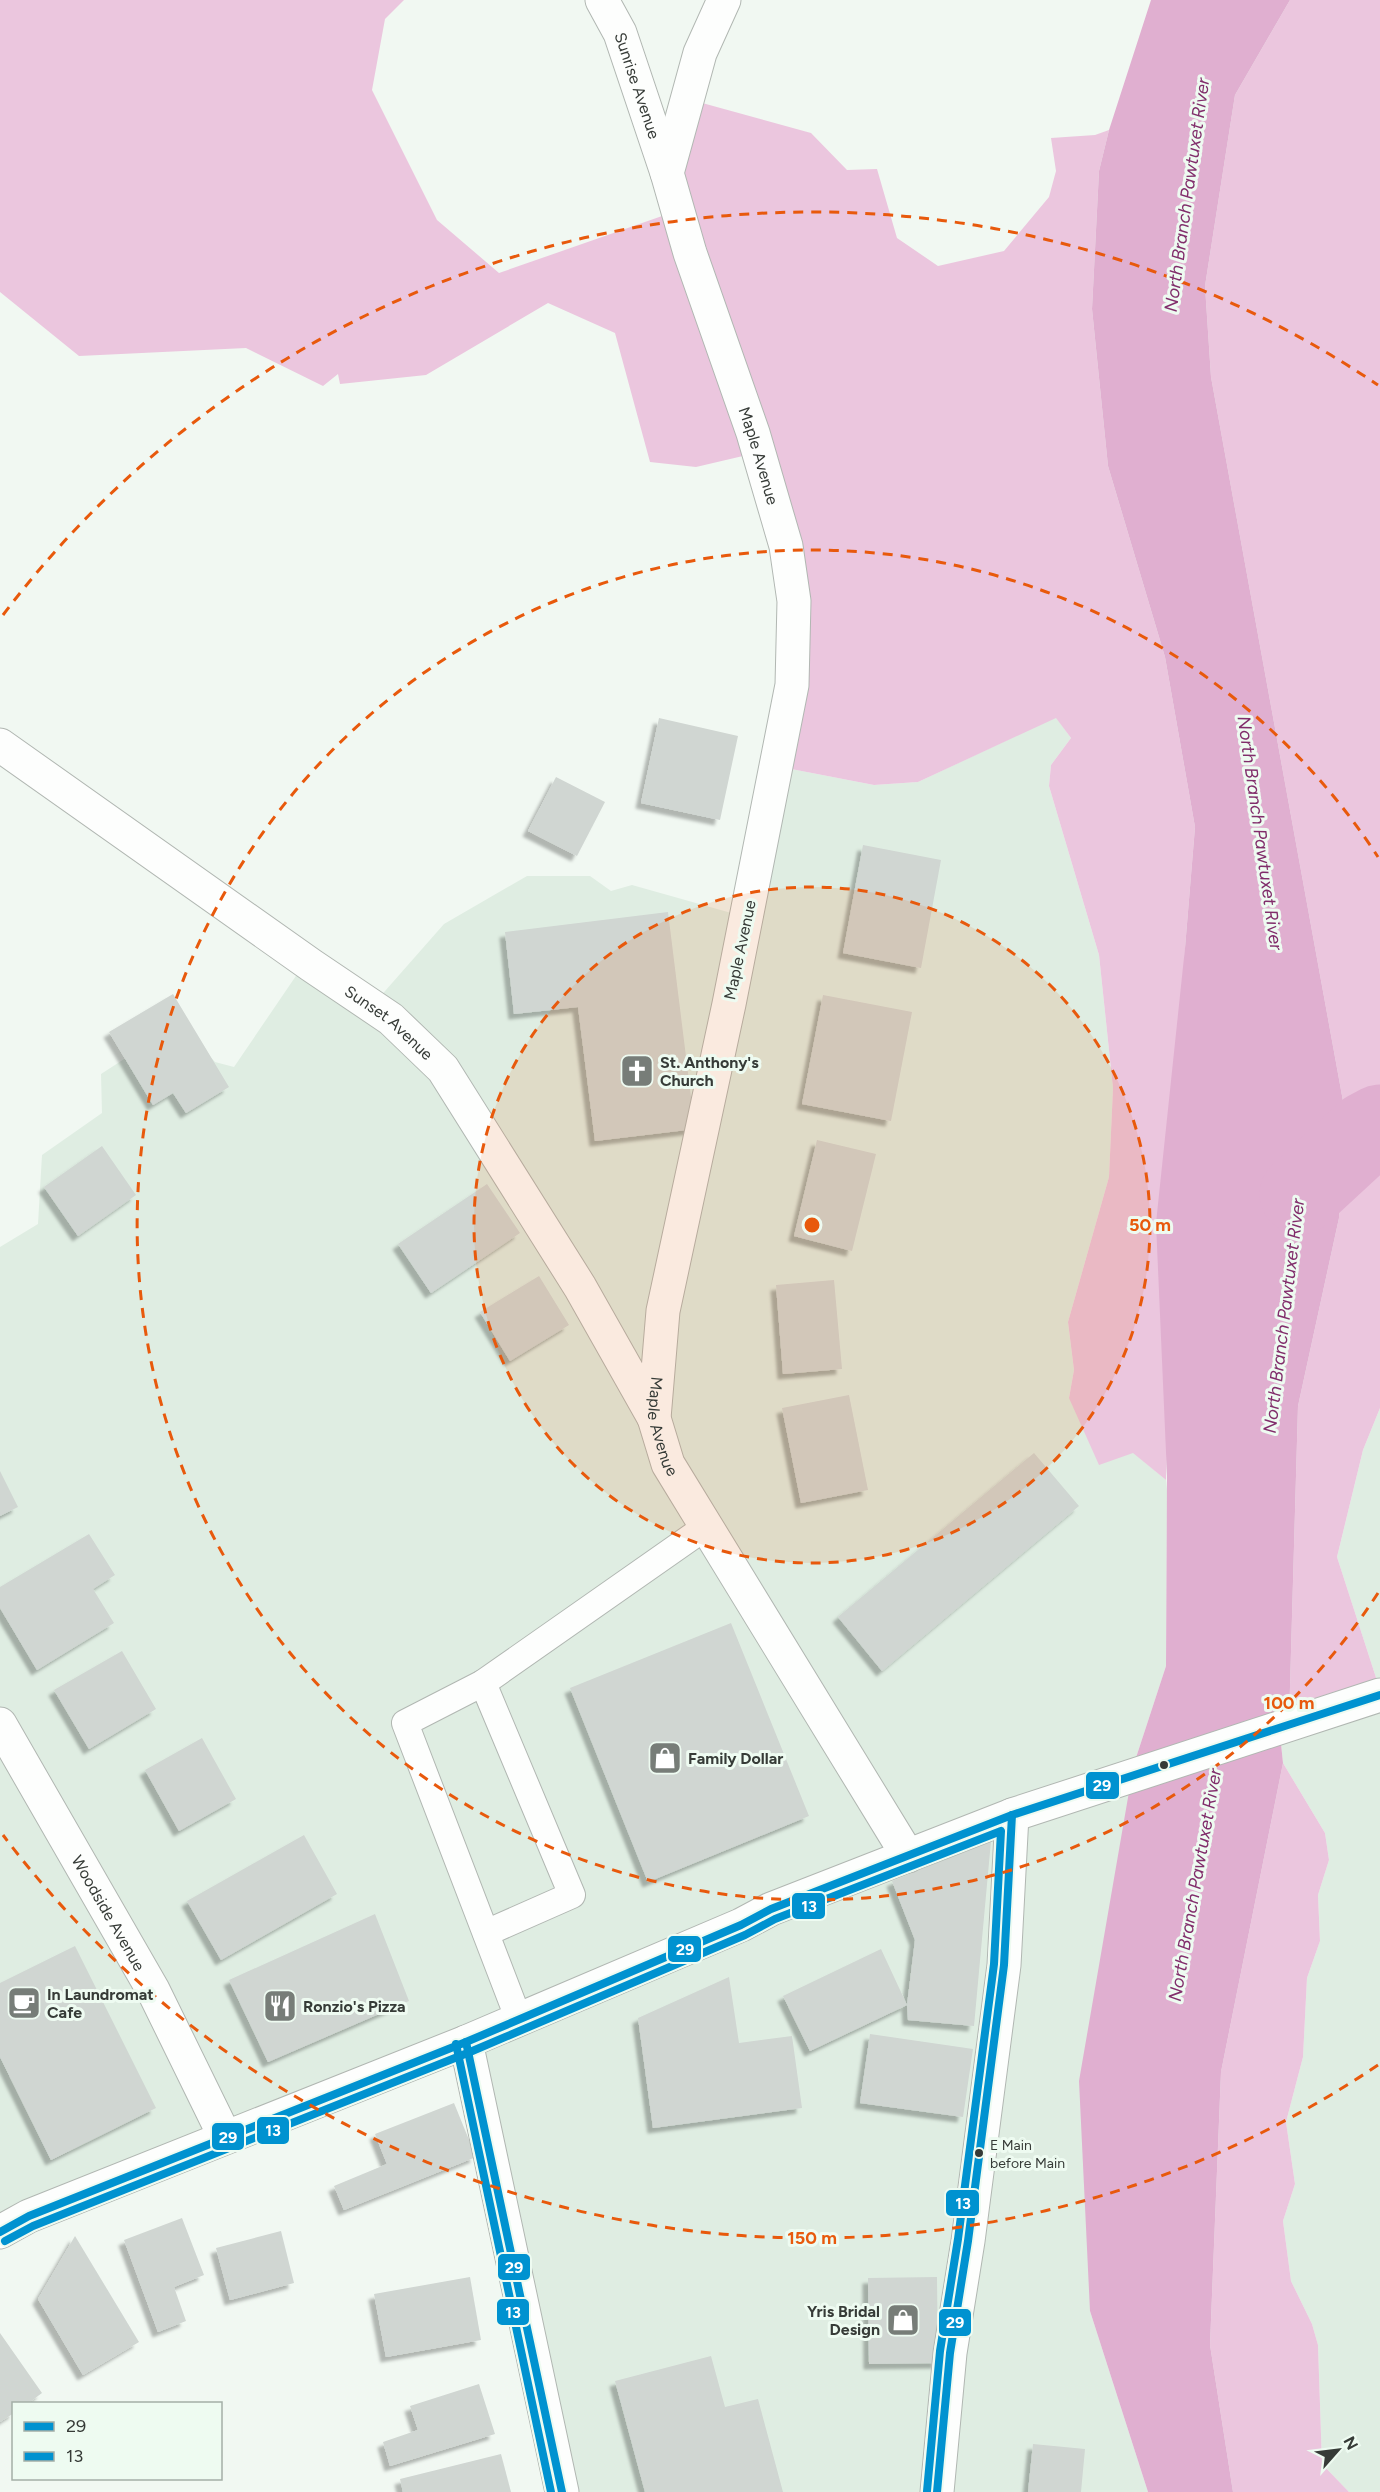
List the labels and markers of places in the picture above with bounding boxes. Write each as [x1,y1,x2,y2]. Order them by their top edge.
church icon: St. Anthony's Church [619,1053,655,1089]
place label: St. Anthony's Church [660,1053,759,1090]
centre of rings [802,1215,822,1235]
shop icon: Family Dollar [647,1740,683,1776]
place label: Family Dollar [688,1749,783,1768]
unlabelled marker [1158,1759,1170,1771]
cafe icon: In Laundromat Cafe [6,1985,42,2021]
place label: In Laundromat Cafe [47,1985,154,2022]
restaurant icon: Ronzio's Pizza [262,1988,298,2024]
place label: Ronzio's Pizza [303,1997,406,2016]
place label: E Main before Main [990,2137,1065,2172]
marker: E Main before Main [973,2147,985,2159]
place label: Yris Bridal Design [807,2302,880,2339]
shop icon: Yris Bridal Design [885,2302,921,2338]

